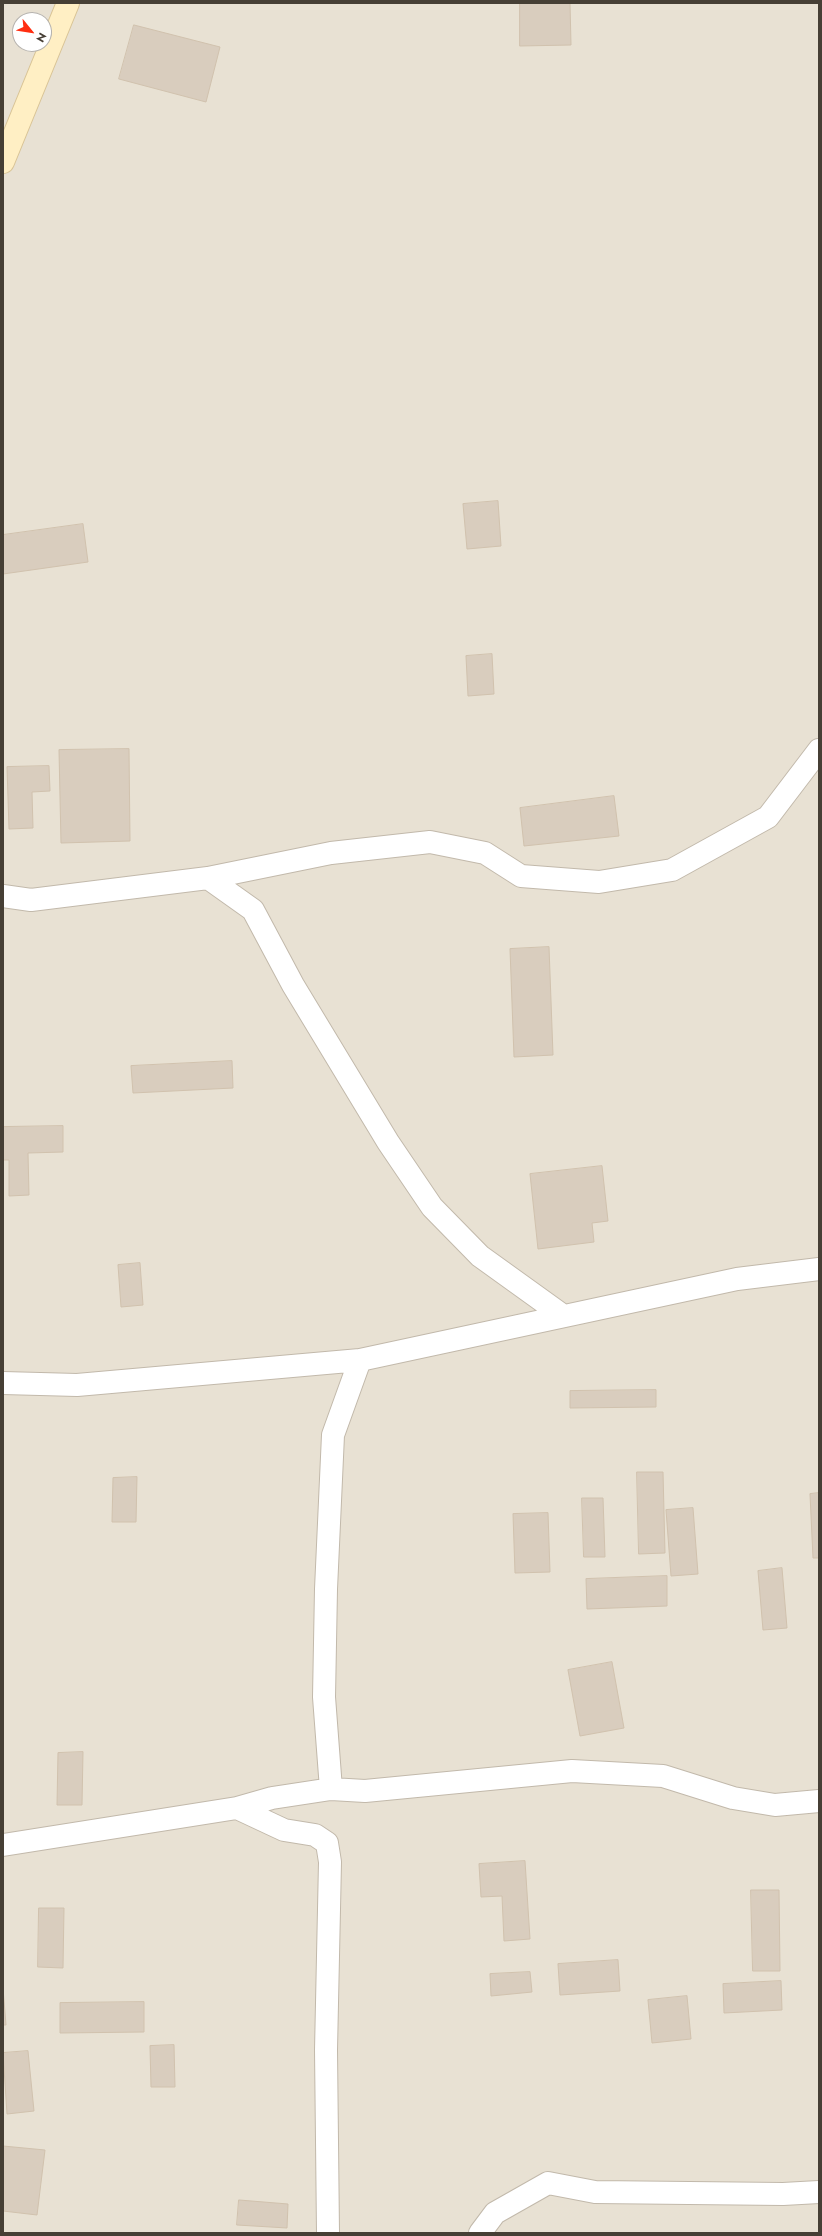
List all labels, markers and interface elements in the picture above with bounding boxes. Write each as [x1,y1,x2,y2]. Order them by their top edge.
north arrow [12,12,52,52]
text: N [32,30,51,45]

